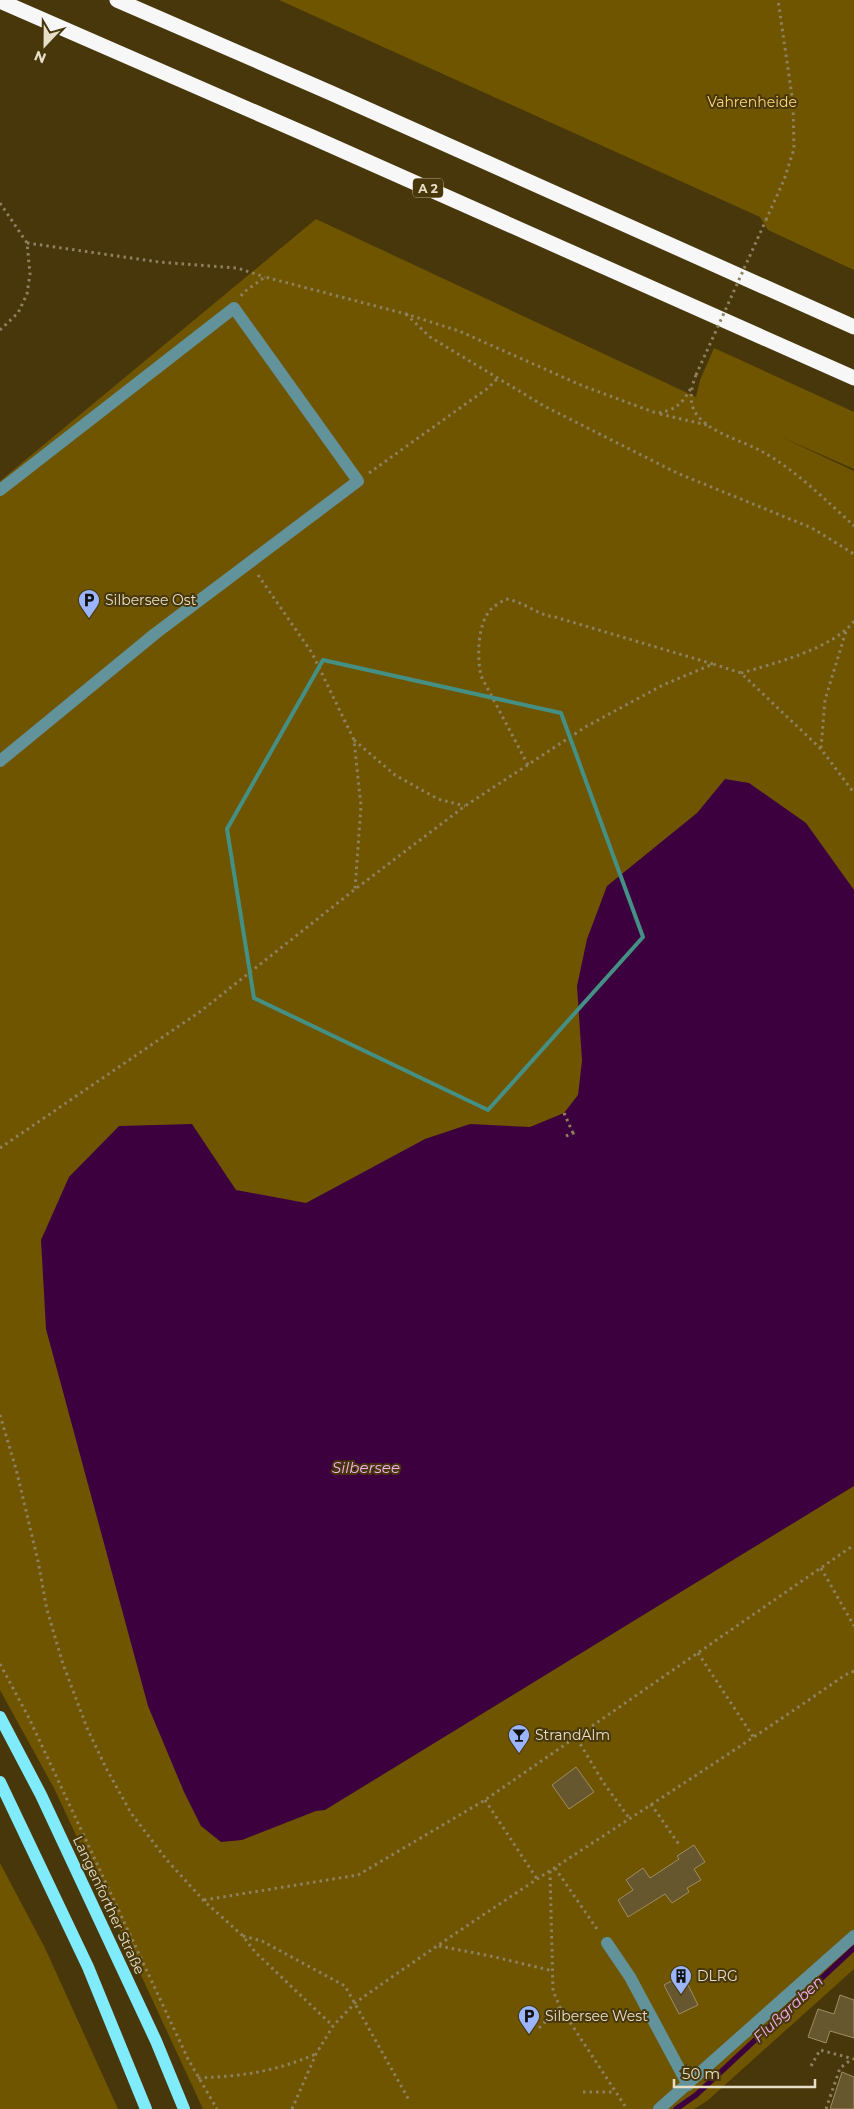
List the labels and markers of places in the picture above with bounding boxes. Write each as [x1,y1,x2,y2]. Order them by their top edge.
parking icon: Silbersee Ost [77,588,101,619]
place label: Silbersee Ost [105,591,197,609]
bar icon: StrandAlm [507,1723,531,1754]
place label: StrandAlm [535,1726,610,1744]
building icon: DLRG [669,1964,693,1995]
place label: DLRG [697,1967,738,1985]
parking icon: Silbersee West [517,2004,541,2035]
place label: Silbersee West [545,2007,648,2025]

